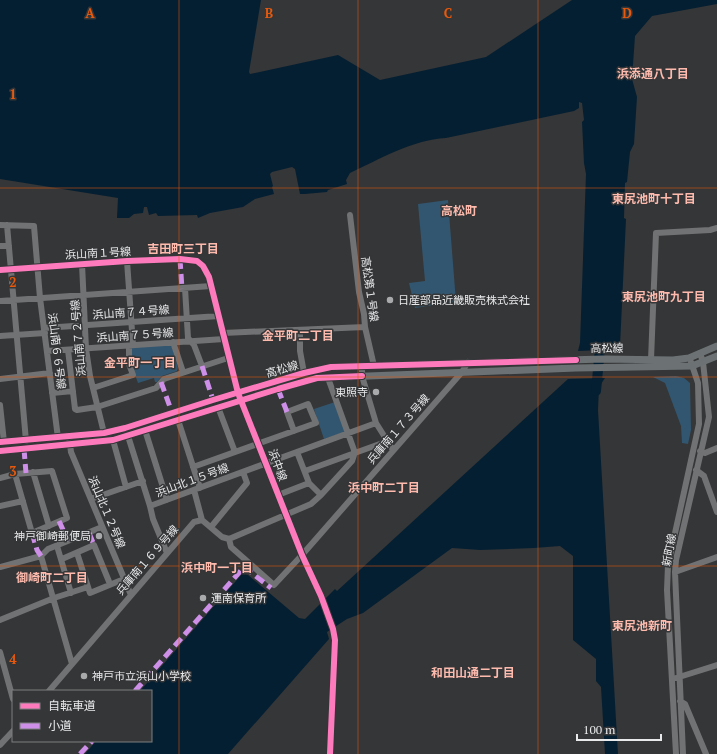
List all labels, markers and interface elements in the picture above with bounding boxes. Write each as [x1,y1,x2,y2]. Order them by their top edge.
text: A [85,4,95,22]
text: B [265,4,273,22]
text: C [444,4,452,22]
text: D [622,4,632,22]
district label: 浜添通八丁目 [617,66,689,81]
text: 1 [9,85,17,103]
district label: 東尻池町十丁目 [612,191,696,206]
district label: 高松町 [441,203,477,218]
district label: 吉田町三丁目 [147,241,219,256]
street label: 浜山南１号線 [65,244,131,262]
street label: 高松第１号線 [358,255,382,323]
text: 2 [9,273,17,291]
district label: 東尻池町九丁目 [622,289,706,304]
place label: 日産部品近畿販売株式会社 [398,293,530,307]
marker: 日産部品近畿販売株式会社 [385,295,395,305]
street label: 浜山南７２号線 [68,299,88,377]
street label: 浜山南７４号線 [92,302,170,322]
street label: 浜山南６６号線 [45,312,69,390]
street label: 浜山南７５号線 [96,325,174,345]
district label: 金平町二丁目 [262,328,334,343]
street label: 高松線 [591,341,624,355]
district label: 金平町一丁目 [104,355,176,370]
street label: 高松線 [264,358,300,380]
place label: 東照寺 [335,385,368,399]
marker: 東照寺 [371,387,381,397]
street label: 兵庫南１７３号線 [364,391,432,467]
street label: 浜中線 [266,447,290,483]
street label: 浜山北１５号線 [153,460,231,500]
text: 3 [9,462,17,480]
street label: 浜山北１２号線 [86,474,128,550]
district label: 浜中町二丁目 [348,480,420,495]
street label: 兵庫南１６９号線 [113,522,181,598]
place label: 神戸御崎郵便局 [14,529,91,543]
marker: 神戸御崎郵便局 [94,531,104,541]
street label: 新町線 [659,533,679,567]
district label: 浜中町一丁目 [181,560,253,575]
district label: 御崎町二丁目 [16,570,88,585]
place label: 運南保育所 [211,591,267,605]
marker: 運南保育所 [198,593,208,603]
district label: 東尻池新町 [612,618,672,633]
text: 4 [9,650,17,668]
district label: 和田山通二丁目 [431,665,515,680]
place label: 神戸市立浜山小学校 [92,669,191,683]
marker: 神戸市立浜山小学校 [79,671,89,681]
legend [12,690,152,742]
text: 自転車道 [48,698,96,713]
scale bar [577,716,661,742]
text: 小道 [48,718,72,733]
text: 100 m [583,722,616,737]

